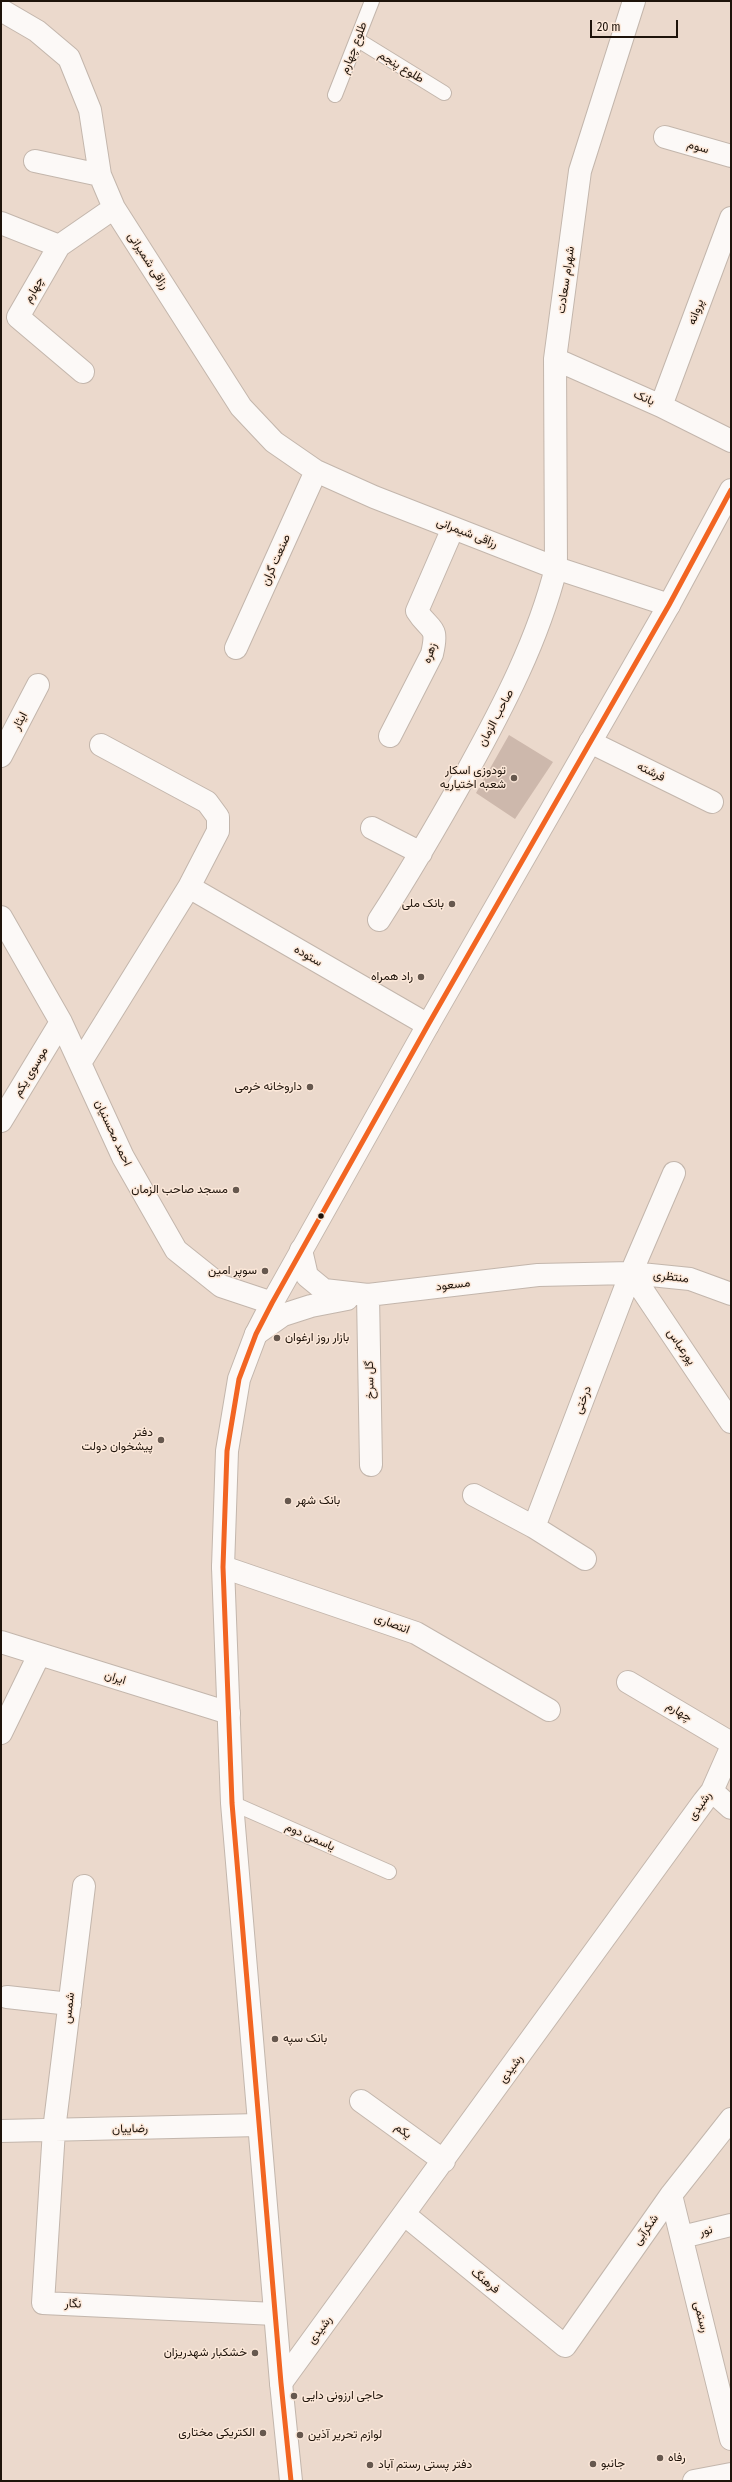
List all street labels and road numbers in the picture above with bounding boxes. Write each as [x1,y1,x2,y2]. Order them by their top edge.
street label: طلوع چهارم [337,20,371,76]
street label: طلوع پنجم [376,48,426,86]
street label: سوم [685,137,711,157]
street label: رزاقی شمیرانی [124,230,172,292]
street label: شهرام سعادت [554,245,578,315]
street label: چهارم [21,275,47,305]
street label: پروانه [685,297,707,327]
street label: بانک [631,387,657,409]
street label: رزاقی شیمرانی [434,515,500,551]
street label: صنعت گران [258,532,294,588]
street label: زهره [420,641,440,665]
street label: صاحب الزمان [475,687,517,749]
street label: ایثار [9,710,31,732]
street label: فرشته [635,759,667,785]
street label: ستوده [291,942,325,970]
street label: موسوی یکم [11,1045,51,1099]
street label: احمد محسنیان [91,1098,135,1168]
street label: منتظری [652,1268,690,1286]
street label: مسعود [435,1276,471,1294]
street label: پورعباس [664,1326,698,1368]
street label: گل سرخ [362,1361,378,1399]
street label: درختی [571,1384,595,1416]
street label: انتصاری [372,1611,412,1637]
street label: ایران [103,1668,127,1688]
street label: چهارم [664,1699,694,1725]
street label: رشیدی [685,1789,715,1823]
street label: یاسمن دوم [283,1820,337,1854]
street label: شمس [60,1992,78,2024]
street label: رشیدی [496,2052,526,2086]
street label: یکم [392,2120,414,2142]
street label: رضاییان [112,2121,148,2137]
street label: شکرآبی [630,2212,662,2248]
street label: نور [698,2222,714,2240]
street label: فرهنگ [468,2265,502,2297]
street label: نگار [64,2296,82,2312]
street label: رستمی [690,2300,712,2334]
street label: رشیدی [305,2313,335,2347]

